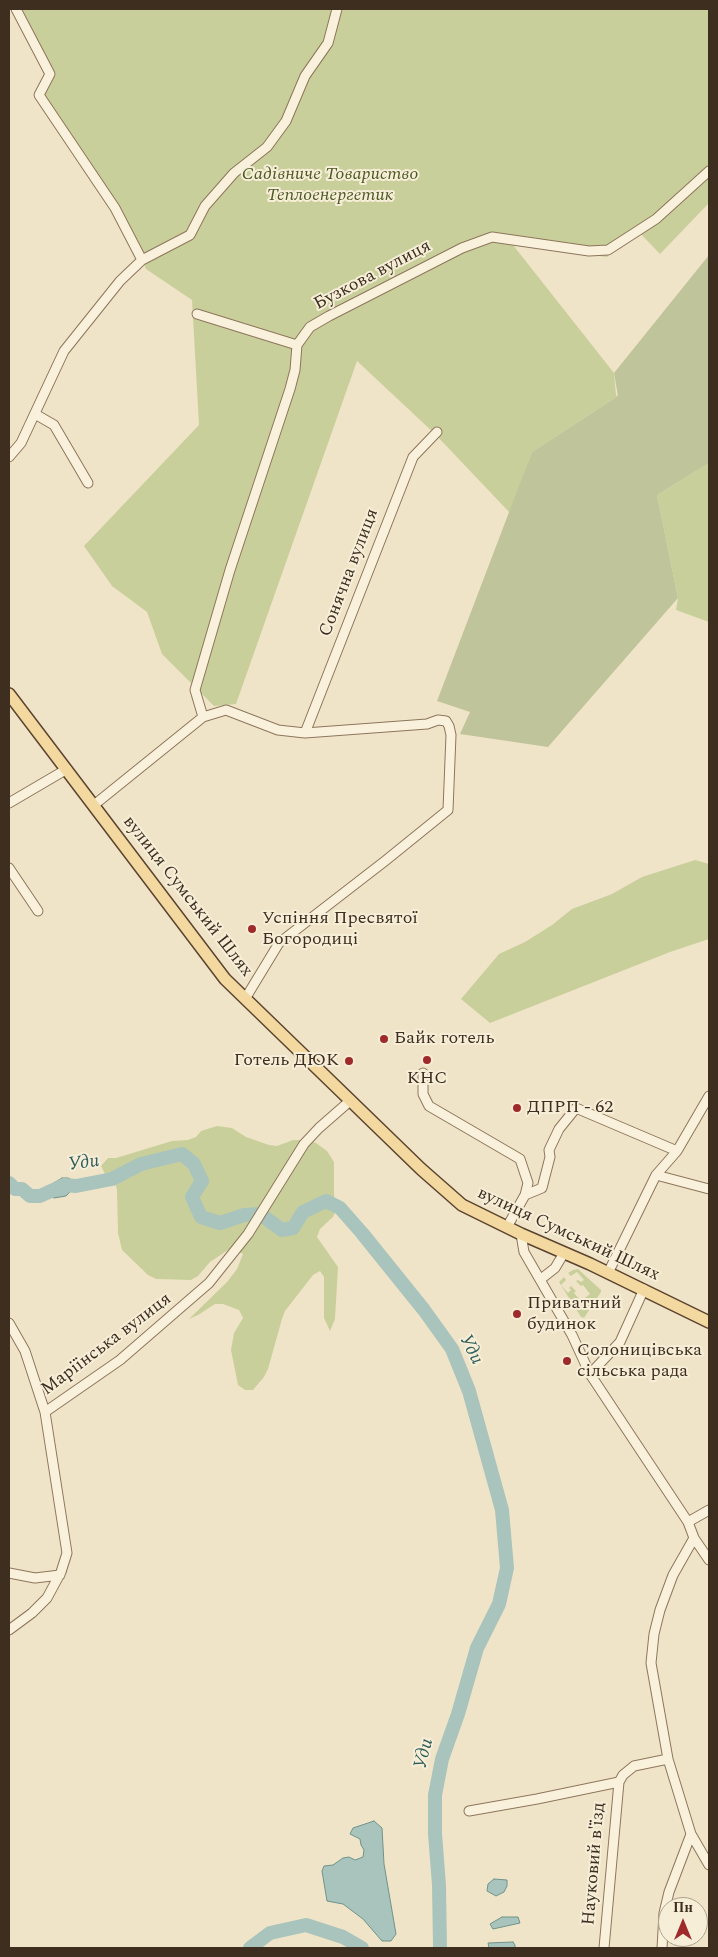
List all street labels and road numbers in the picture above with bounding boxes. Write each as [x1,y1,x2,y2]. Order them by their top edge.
street label: Бузкова вулиця [311,236,435,316]
street label: Сонячна вулиця [316,506,384,640]
street label: вулиця Сумський Шлях [117,812,257,982]
street label: вулиця Сумський Шлях [473,1183,663,1287]
street label: Маріїнська вулиця [38,1289,176,1401]
street label: Науковий в'їзд [579,1802,611,1926]

